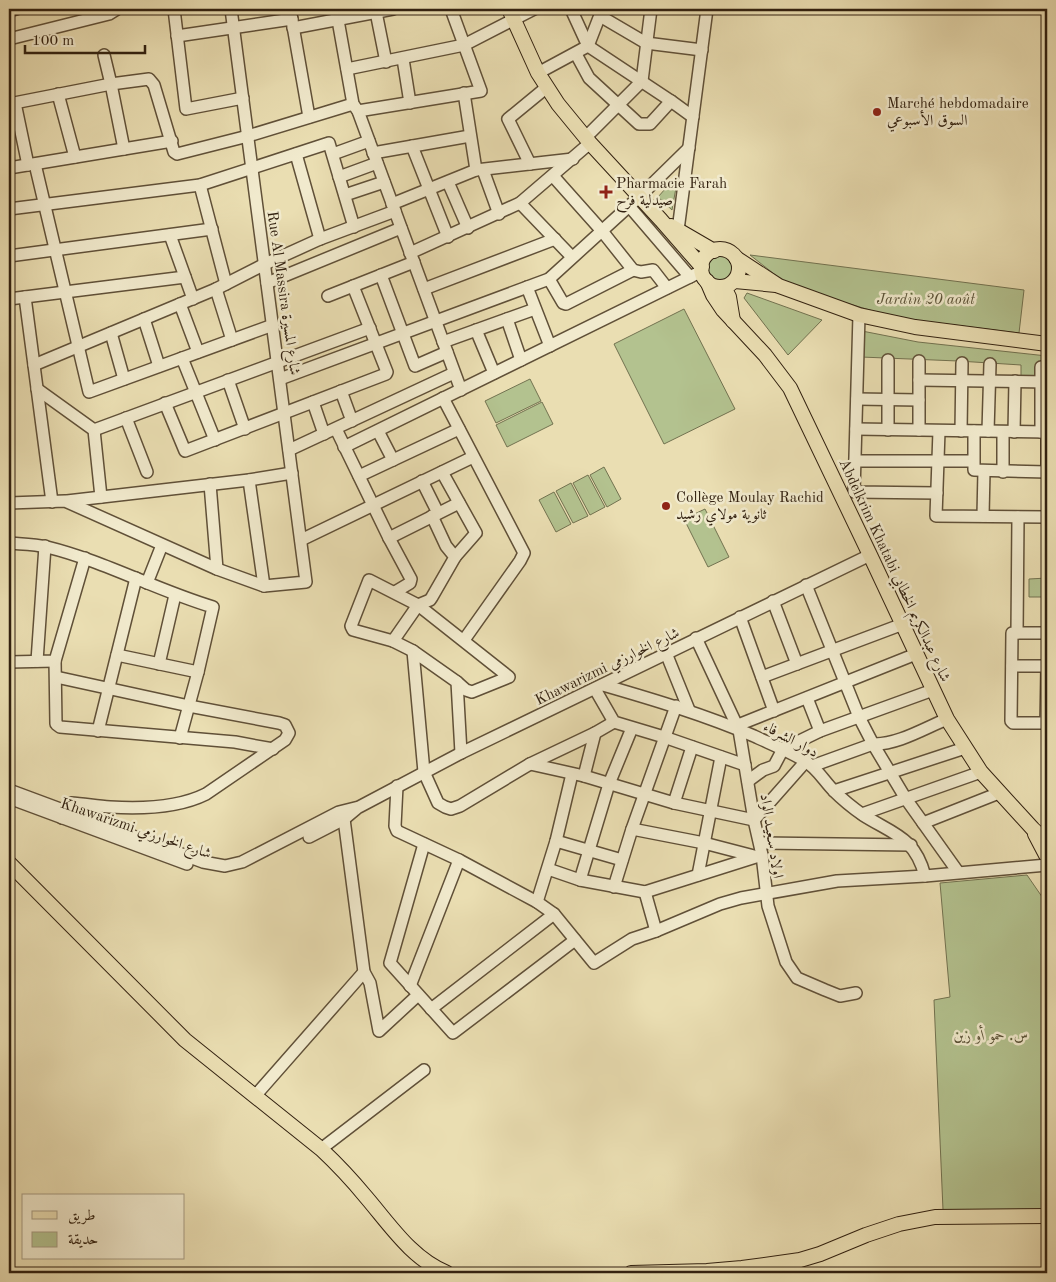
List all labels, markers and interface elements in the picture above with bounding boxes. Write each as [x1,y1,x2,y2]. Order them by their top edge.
scale bar [25,22,145,54]
text: 100 m [32,34,74,49]
place label: Marché hebdomadaire السوق الأسبوعي [887,97,1029,132]
marker: Marché hebdomadaire السوق الأسبوعي [871,106,883,118]
place label: Pharmacie Farah صيدلية فرح [616,177,727,213]
marker: Pharmacie Farah صيدلية فرح [600,186,612,198]
street label: Rue Al Massira شارع المسيرة [260,210,301,377]
park label: Jardin 20 août [877,293,975,308]
street label: Abdelkrim Khatabi شارع عبدالكريم الخطابي [832,456,953,686]
place label: Collège Moulay Rachid ثانوية مولاي رشيد [676,491,824,526]
marker: Collège Moulay Rachid ثانوية مولاي رشيد [660,500,672,512]
street label: Khawarizmi شارع الخوارزمي [533,626,684,712]
street label: دوار الشرفاء [760,720,820,762]
street label: اولاد سـعيـد الواد [756,793,785,880]
street label: Khawarizmi شارع الخوارزمي [57,797,213,866]
park label: س. حمو أو زين [953,1024,1029,1044]
legend [22,1194,185,1260]
text: طريق [68,1209,95,1225]
text: حديقة [68,1233,98,1248]

